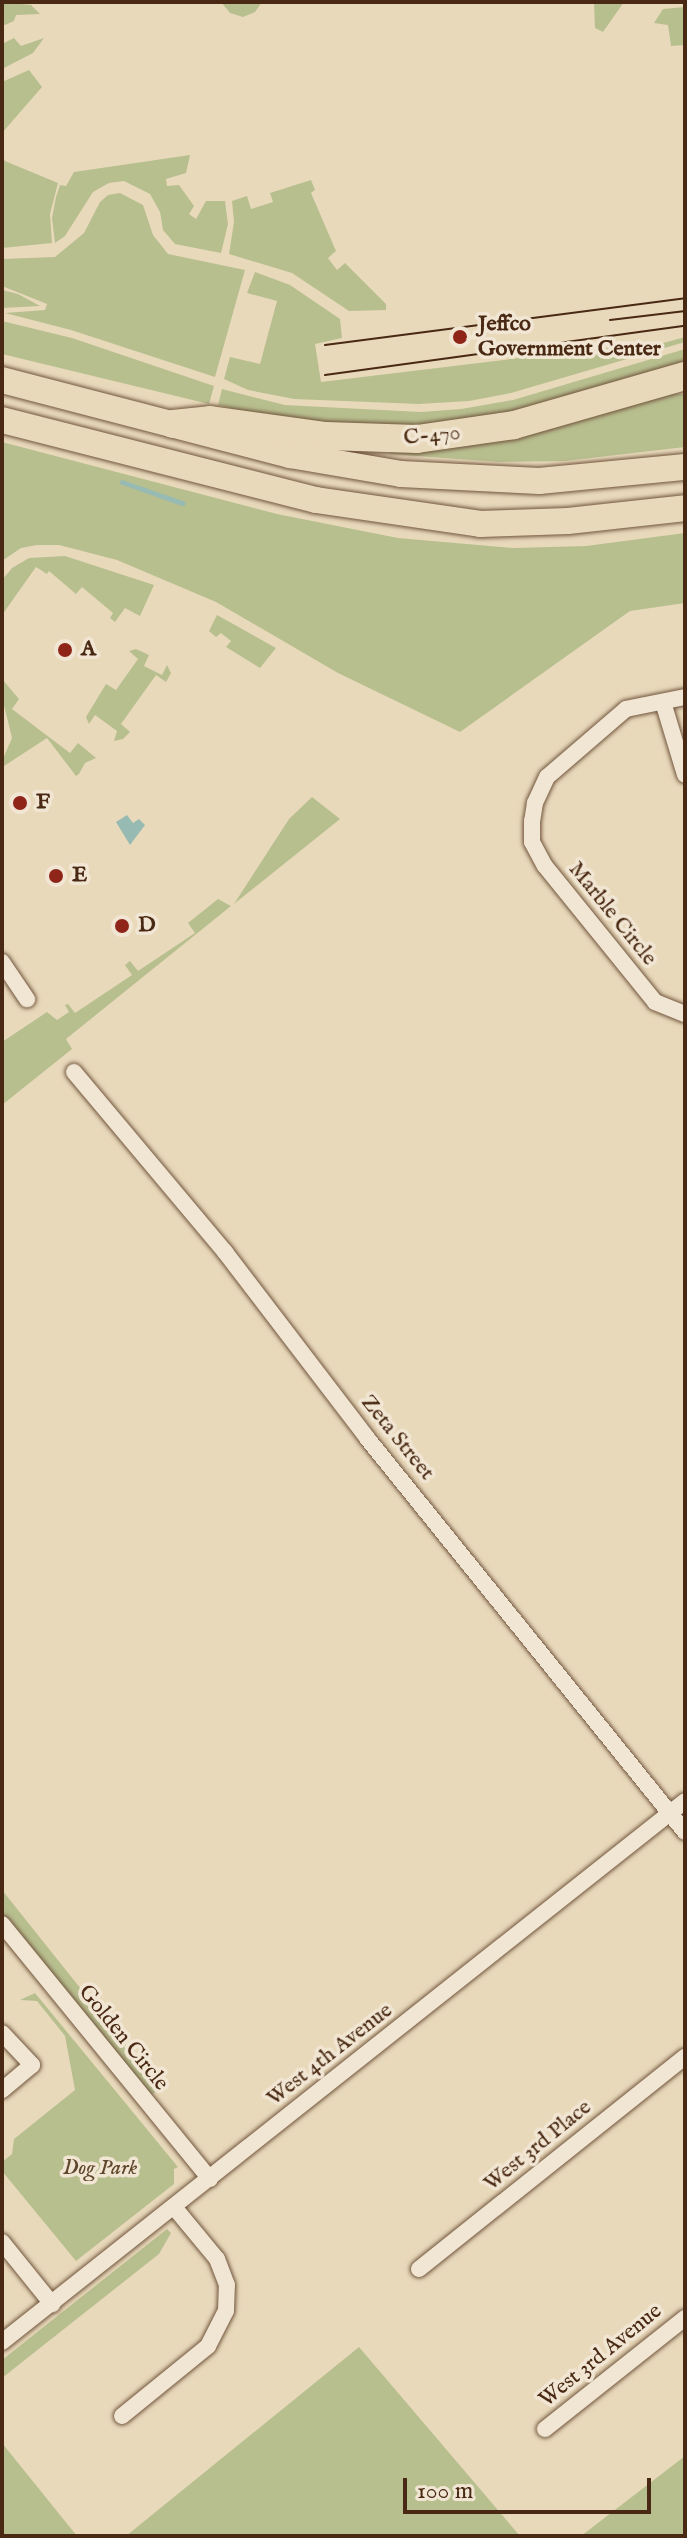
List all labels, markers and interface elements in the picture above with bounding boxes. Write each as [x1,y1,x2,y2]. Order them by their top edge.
place label: Jeffco Government Center [478,311,661,362]
marker: Jeffco Government Center [449,326,471,348]
street label: C-470 [402,420,462,452]
place label: A [81,637,96,663]
marker: A [56,641,74,659]
place label: F [36,790,50,816]
marker: F [11,794,29,812]
street label: Marble Circle [562,857,662,971]
place label: E [72,863,87,889]
marker: E [47,867,65,885]
place label: D [138,913,156,939]
marker: D [113,917,131,935]
street label: Zeta Street [355,1390,439,1486]
street label: Golden Circle [72,1980,174,2096]
street label: West 4th Avenue [262,1998,398,2112]
street label: West 3rd Place [479,2095,597,2197]
park label: Dog Park [63,2156,137,2182]
street label: West 3rd Avenue [534,2299,668,2413]
scale bar [407,2462,655,2512]
text: 100 m [417,2476,473,2507]

